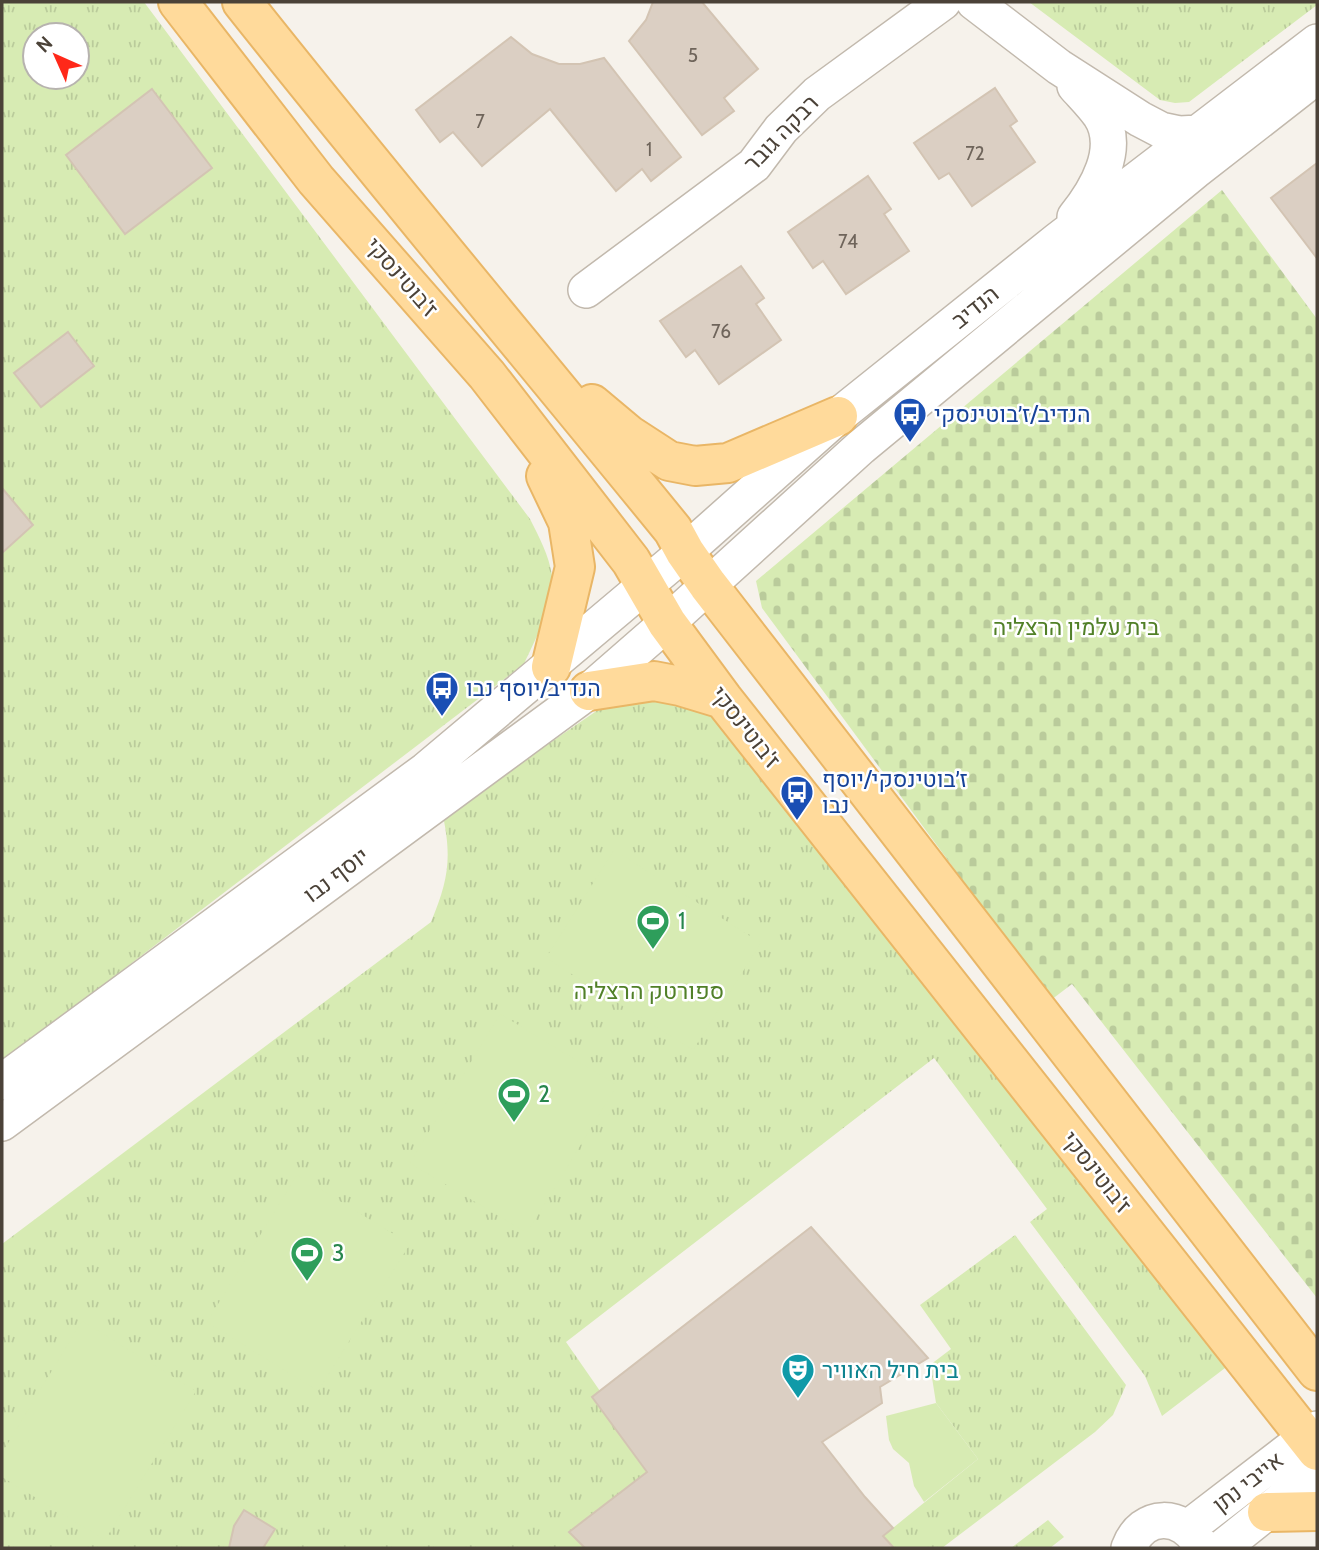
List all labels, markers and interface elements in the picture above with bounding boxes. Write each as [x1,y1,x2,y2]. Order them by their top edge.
north arrow [21,21,91,91]
text: N [31,31,57,57]
house number: 5 [688,44,698,67]
street label: רבקה גובר [738,89,824,177]
house number: 7 [475,110,485,133]
house number: 1 [646,138,652,161]
house number: 72 [965,142,985,165]
house number: 74 [838,230,858,253]
street label: ז'בוטינסקי [360,231,444,323]
street label: הנדיב [946,279,1004,335]
house number: 76 [711,320,731,343]
bus stop icon: הנדיב/ז׳בוטינסקי [891,395,929,444]
place label: הנדיב/ז׳בוטינסקי [934,400,1091,428]
park label: בית עלמין הרצליה [993,613,1159,641]
bus stop icon: הנדיב/יוסף נבו [423,669,461,718]
place label: הנדיב/יוסף נבו [466,674,601,702]
street label: ז'בוטינסקי [705,680,787,774]
place label: ז׳בוטינסקי/יוסף נבו [822,765,968,819]
bus stop icon: ז׳בוטינסקי/יוסף נבו [778,773,816,822]
street label: יוסף נבו [298,841,374,909]
sports icon: 1 [634,902,672,951]
place label: 1 [678,907,686,935]
park label: ספורטק הרצליה [574,977,724,1005]
sports icon: 2 [495,1075,533,1124]
place label: 2 [538,1080,550,1108]
street label: ז'בוטינסקי [1056,1125,1138,1219]
sports icon: 3 [288,1234,326,1283]
place label: 3 [332,1239,344,1267]
theatre icon: בית חיל האוויר [779,1351,817,1400]
place label: בית חיל האוויר [822,1356,959,1384]
street label: אייבי נתן [1207,1446,1289,1518]

